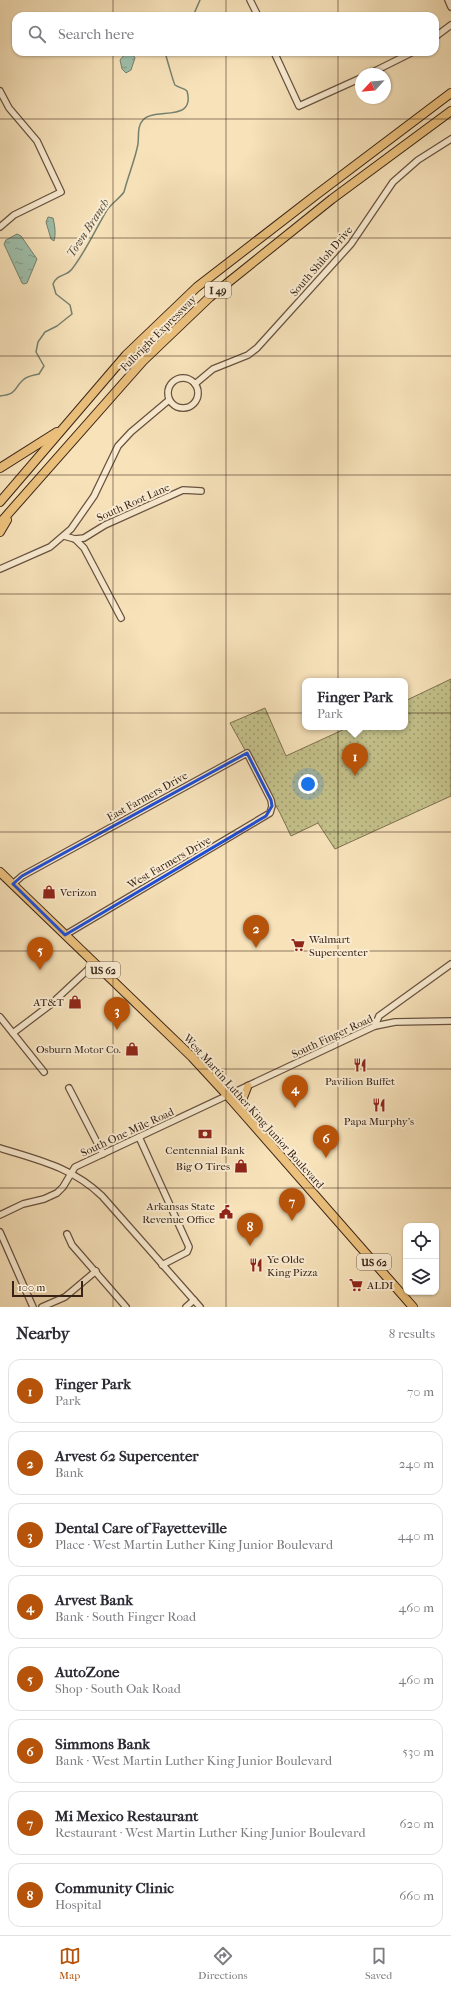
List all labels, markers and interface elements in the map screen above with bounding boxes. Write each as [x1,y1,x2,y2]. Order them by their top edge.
search box [12,12,439,56]
icon: search [26,23,48,45]
text: Search here [58,25,134,43]
north arrow [355,68,391,104]
water label: Town Branch [64,196,112,260]
street label: South Shiloh Drive [287,223,356,299]
road number: I 49 [205,282,231,298]
street label: Fulbright Expressway [118,292,200,374]
street label: South Root Lane [95,480,172,524]
popup [302,678,408,730]
text: Finger Park [317,688,393,706]
text: Park [317,706,343,721]
pin: 1 [342,743,368,776]
street label: East Farmers Drive [105,769,190,824]
your location [298,774,318,794]
street label: West Farmers Drive [124,833,214,892]
shop icon: Verizon [41,884,57,900]
place label: Verizon [59,886,97,899]
pin: 2 [243,915,269,948]
place label: Walmart Supercenter [308,933,368,959]
pin: 5 [27,937,53,970]
supermarket icon: Walmart Supercenter [290,937,306,953]
road number: US 62 [86,962,120,978]
shop icon: AT&T [67,994,83,1010]
place label: AT&T [32,996,65,1009]
pin: 3 [104,997,130,1030]
street label: South Finger Road [290,1012,376,1061]
street label: West Martin Luther King Junior Boulevard [180,1031,327,1192]
shop icon: Osburn Motor Co. [124,1041,140,1057]
place label: Osburn Motor Co. [36,1043,121,1056]
restaurant icon: Pavilion Buffet [352,1057,368,1073]
pin: 4 [282,1075,308,1108]
place label: Pavilion Buffet [325,1075,395,1088]
restaurant icon: Papa Murphy's [371,1097,387,1113]
street label: South One Mile Road [79,1105,177,1160]
place label: Papa Murphy's [344,1115,414,1128]
pin: 6 [313,1125,339,1158]
bank icon: Centennial Bank [197,1126,213,1142]
place label: Centennial Bank [165,1144,245,1157]
shop icon: Big O Tires [233,1158,249,1174]
place label: Big O Tires [176,1160,230,1173]
pin: 7 [279,1188,305,1221]
place label: Arkansas State Revenue Office [142,1200,216,1226]
public building icon: Arkansas State Revenue Office [218,1204,234,1220]
pin: 8 [237,1213,263,1246]
map controls [403,1223,439,1295]
button: locate [403,1223,439,1259]
place label: Ye Olde King Pizza [266,1253,318,1279]
road number: US 62 [357,1254,391,1270]
restaurant icon: Ye Olde King Pizza [248,1257,264,1273]
button: layers [403,1259,439,1295]
supermarket icon: ALDI [348,1277,364,1293]
scale bar [12,1279,83,1298]
place label: ALDI [366,1279,394,1292]
text: 100 m [18,1281,46,1294]
text: Nearby [16,1323,70,1343]
text: 8 results [389,1326,435,1341]
text: Finger Park [55,1375,131,1393]
text: 1 [28,1384,32,1399]
text: 70 m [407,1384,434,1399]
text: Park [55,1393,81,1408]
text: Arvest 62 Supercenter [55,1447,199,1465]
text: 2 [27,1456,33,1471]
text: 240 m [399,1456,434,1471]
text: Bank [55,1465,84,1480]
text: Dental Care of Fayetteville [55,1519,227,1537]
text: 3 [27,1528,33,1543]
text: 440 m [398,1528,434,1543]
text: Place · West Martin Luther King Junior Boulevard [55,1537,333,1552]
text: Arvest Bank [55,1591,133,1609]
text: 4 [26,1600,34,1615]
text: 460 m [399,1600,434,1615]
text: Bank · South Finger Road [55,1609,196,1624]
text: AutoZone [55,1663,120,1681]
text: 5 [27,1672,33,1687]
text: 460 m [399,1672,434,1687]
text: Shop · South Oak Road [55,1681,181,1696]
text: Simmons Bank [55,1735,150,1753]
text: 6 [26,1744,34,1759]
text: 530 m [402,1744,434,1759]
text: Bank · West Martin Luther King Junior Boulevard [55,1753,332,1768]
text: Mi Mexico Restaurant [55,1807,198,1825]
text: 7 [27,1816,33,1831]
text: 620 m [400,1816,434,1831]
text: Restaurant · West Martin Luther King Junior Boulevard [55,1825,366,1840]
text: Community Clinic [55,1879,174,1897]
text: 8 [27,1888,33,1903]
text: 660 m [399,1888,434,1903]
text: Hospital [55,1897,102,1912]
tab: Map [59,1945,81,1982]
tab: Directions [198,1945,248,1982]
tab: Saved [365,1945,392,1982]

